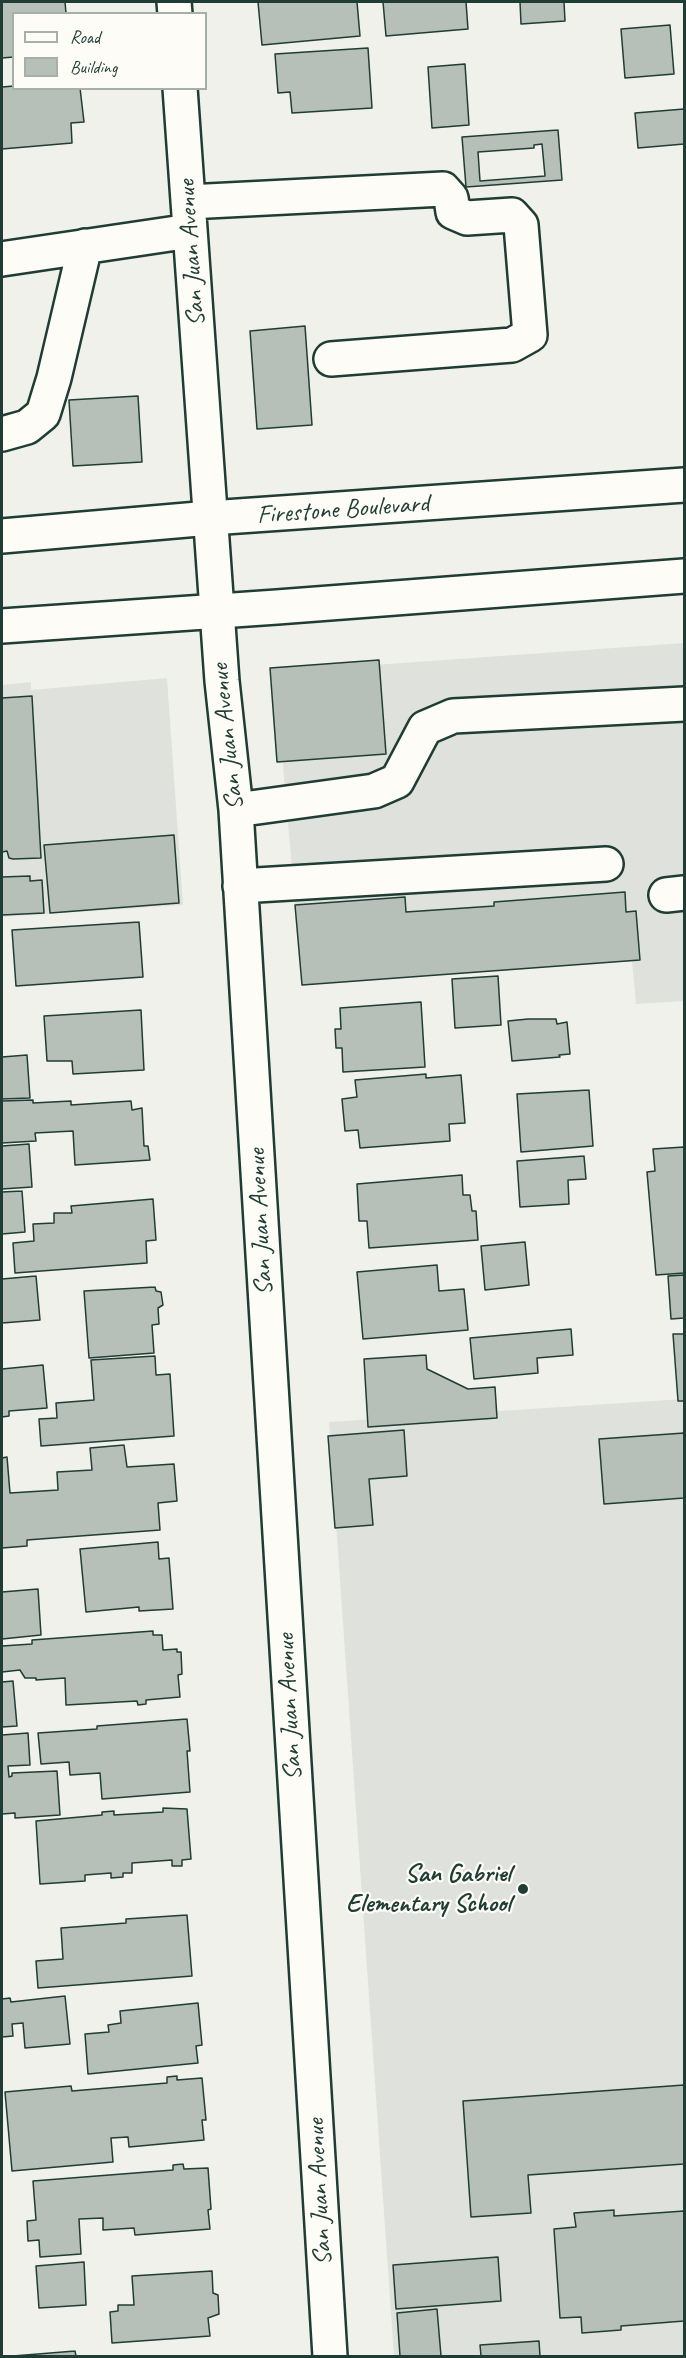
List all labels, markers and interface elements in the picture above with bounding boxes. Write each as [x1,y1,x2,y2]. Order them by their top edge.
legend [12,12,207,90]
text: Road [70,26,100,48]
text: Building [70,56,117,78]
street label: San Juan Avenue [171,179,213,327]
street label: Firestone Boulevard [256,488,430,532]
street label: San Juan Avenue [205,662,251,812]
street label: San Juan Avenue [242,1148,280,1296]
street label: San Juan Avenue [271,1633,309,1781]
place label: San Gabriel Elementary School [346,1858,511,1919]
marker: San Gabriel Elementary School [516,1882,530,1896]
street label: San Juan Avenue [301,2118,339,2266]

